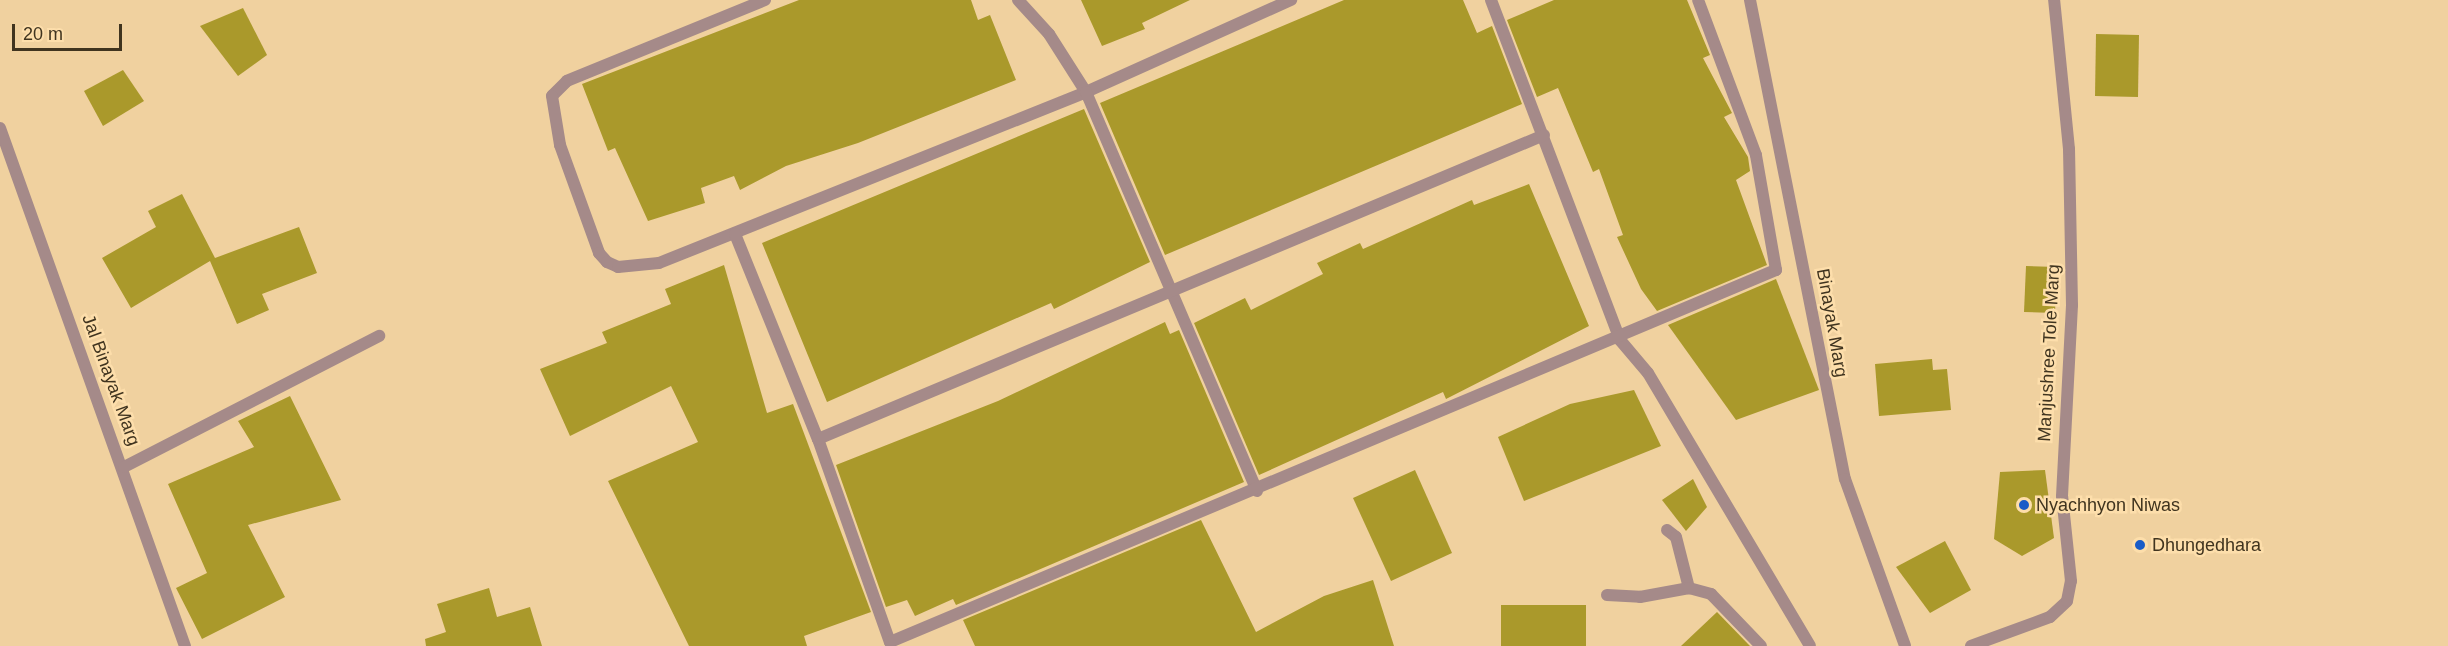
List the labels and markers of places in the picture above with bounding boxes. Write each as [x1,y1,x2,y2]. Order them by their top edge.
place label: Nyachhyon Niwas [2036,494,2180,516]
marker: Nyachhyon Niwas [2017,498,2031,512]
place label: Dhungedhara [2152,534,2261,556]
marker: Dhungedhara [2133,538,2147,552]

